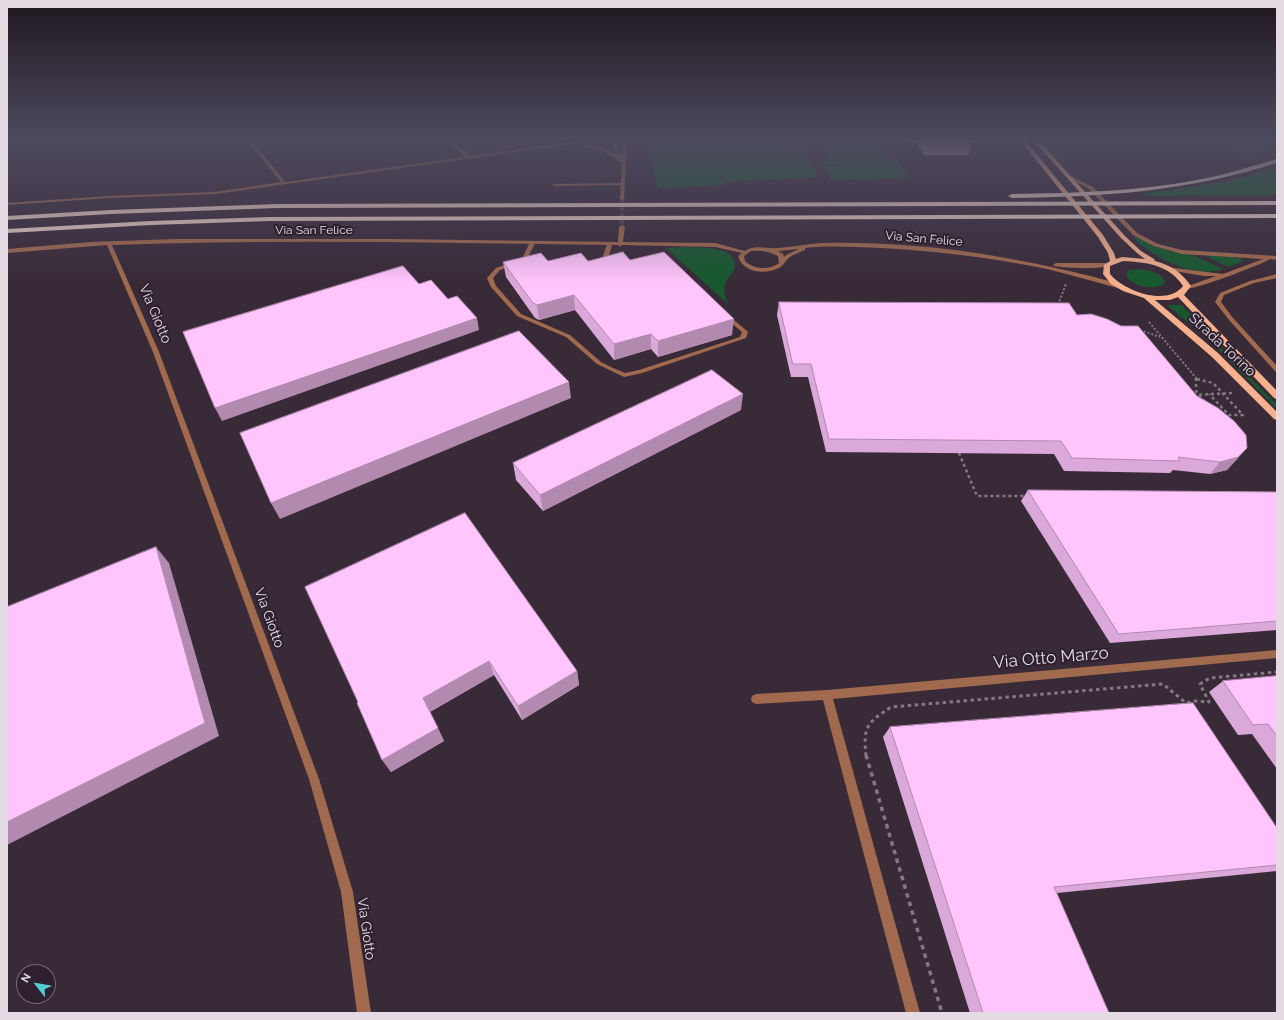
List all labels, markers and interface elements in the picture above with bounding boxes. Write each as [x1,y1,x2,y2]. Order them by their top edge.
street label: Via San Felice [275,223,353,237]
street label: Via San Felice [885,228,963,250]
street label: Via Giotto [135,282,175,346]
street label: Strada Torino [1185,310,1259,380]
street label: Via Giotto [250,586,288,650]
street label: Via Otto Marzo [993,643,1109,673]
street label: Via Giotto [353,897,379,961]
north arrow [16,964,56,1004]
text: N [18,971,34,985]

